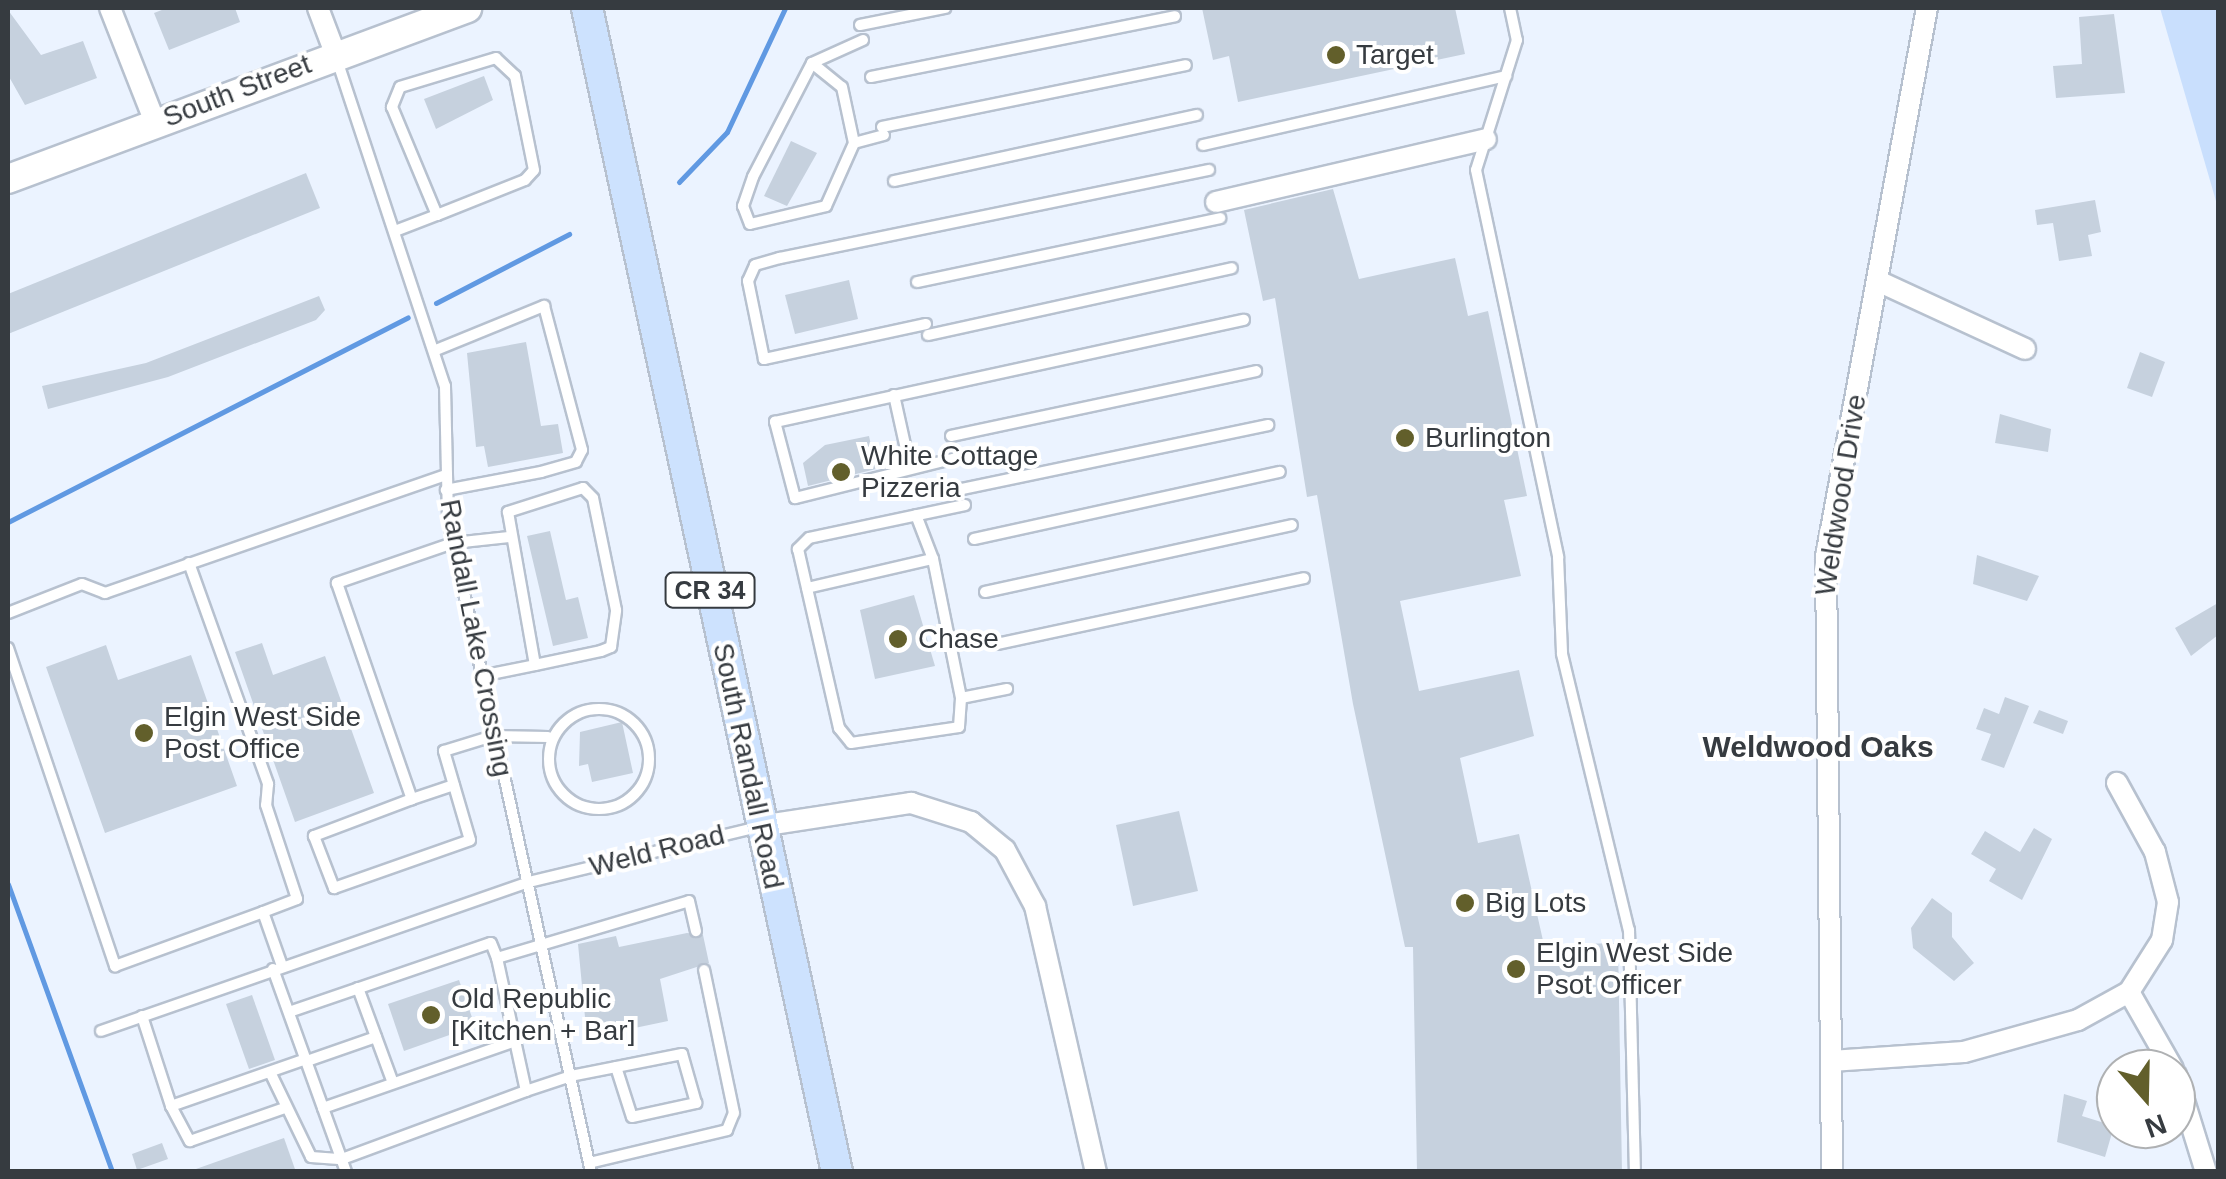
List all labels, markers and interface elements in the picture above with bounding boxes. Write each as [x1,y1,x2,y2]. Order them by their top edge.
place label: Target [1356,38,1434,72]
marker: Target [1325,44,1347,66]
street label: South Street [158,47,316,135]
street label: Weldwood Drive [1809,392,1873,598]
place label: Burlington [1425,421,1551,455]
marker: Burlington [1394,427,1416,449]
place label: White Cottage Pizzeria [861,439,1038,505]
marker: White Cottage Pizzeria [830,461,852,483]
street label: Randall Lake Crossing [433,497,519,779]
road number: CR 34 [662,570,758,610]
place label: Chase [918,622,999,656]
marker: Chase [887,628,909,650]
street label: South Randall Road [706,640,790,892]
place label: Elgin West Side Post Office [164,700,361,766]
marker: Elgin West Side Post Office [133,722,155,744]
district label: Weldwood Oaks [1702,729,1934,765]
street label: Weld Road [586,818,728,884]
place label: Big Lots [1485,886,1586,920]
marker: Big Lots [1454,892,1476,914]
place label: Elgin West Side Psot Officer [1536,936,1733,1002]
marker: Elgin West Side Psot Officer [1505,958,1527,980]
place label: Old Republic [Kitchen + Bar] [451,982,635,1048]
marker: Old Republic [Kitchen + Bar] [420,1004,442,1026]
north arrow [2096,1049,2196,1149]
text: N [2141,1108,2171,1144]

